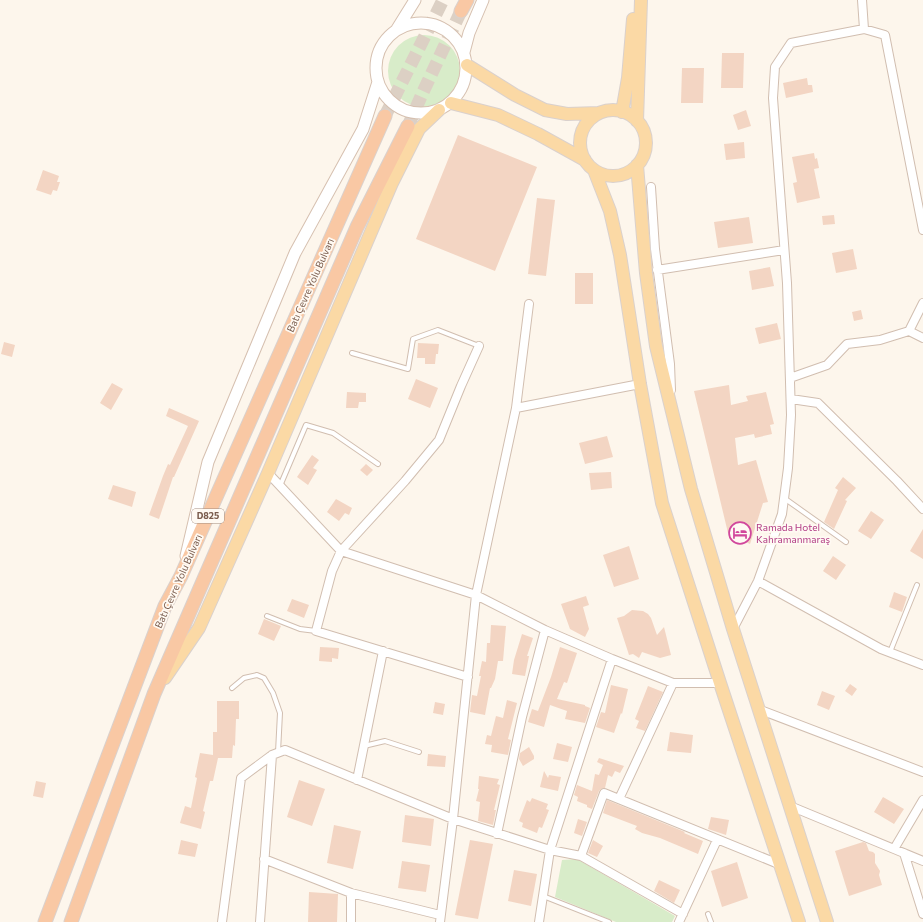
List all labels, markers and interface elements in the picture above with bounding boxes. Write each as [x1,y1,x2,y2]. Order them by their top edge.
street label: Batı Çevre Yolu Bulvarı [284,236,336,334]
road number: D825 [192,509,224,523]
hotel icon: Ramada Hotel Kahramanmaraş [727,520,753,546]
place label: Ramada Hotel Kahramanmaraş [756,521,831,545]
street label: Batı Çevre Yolu Bulvarı [152,532,204,630]

